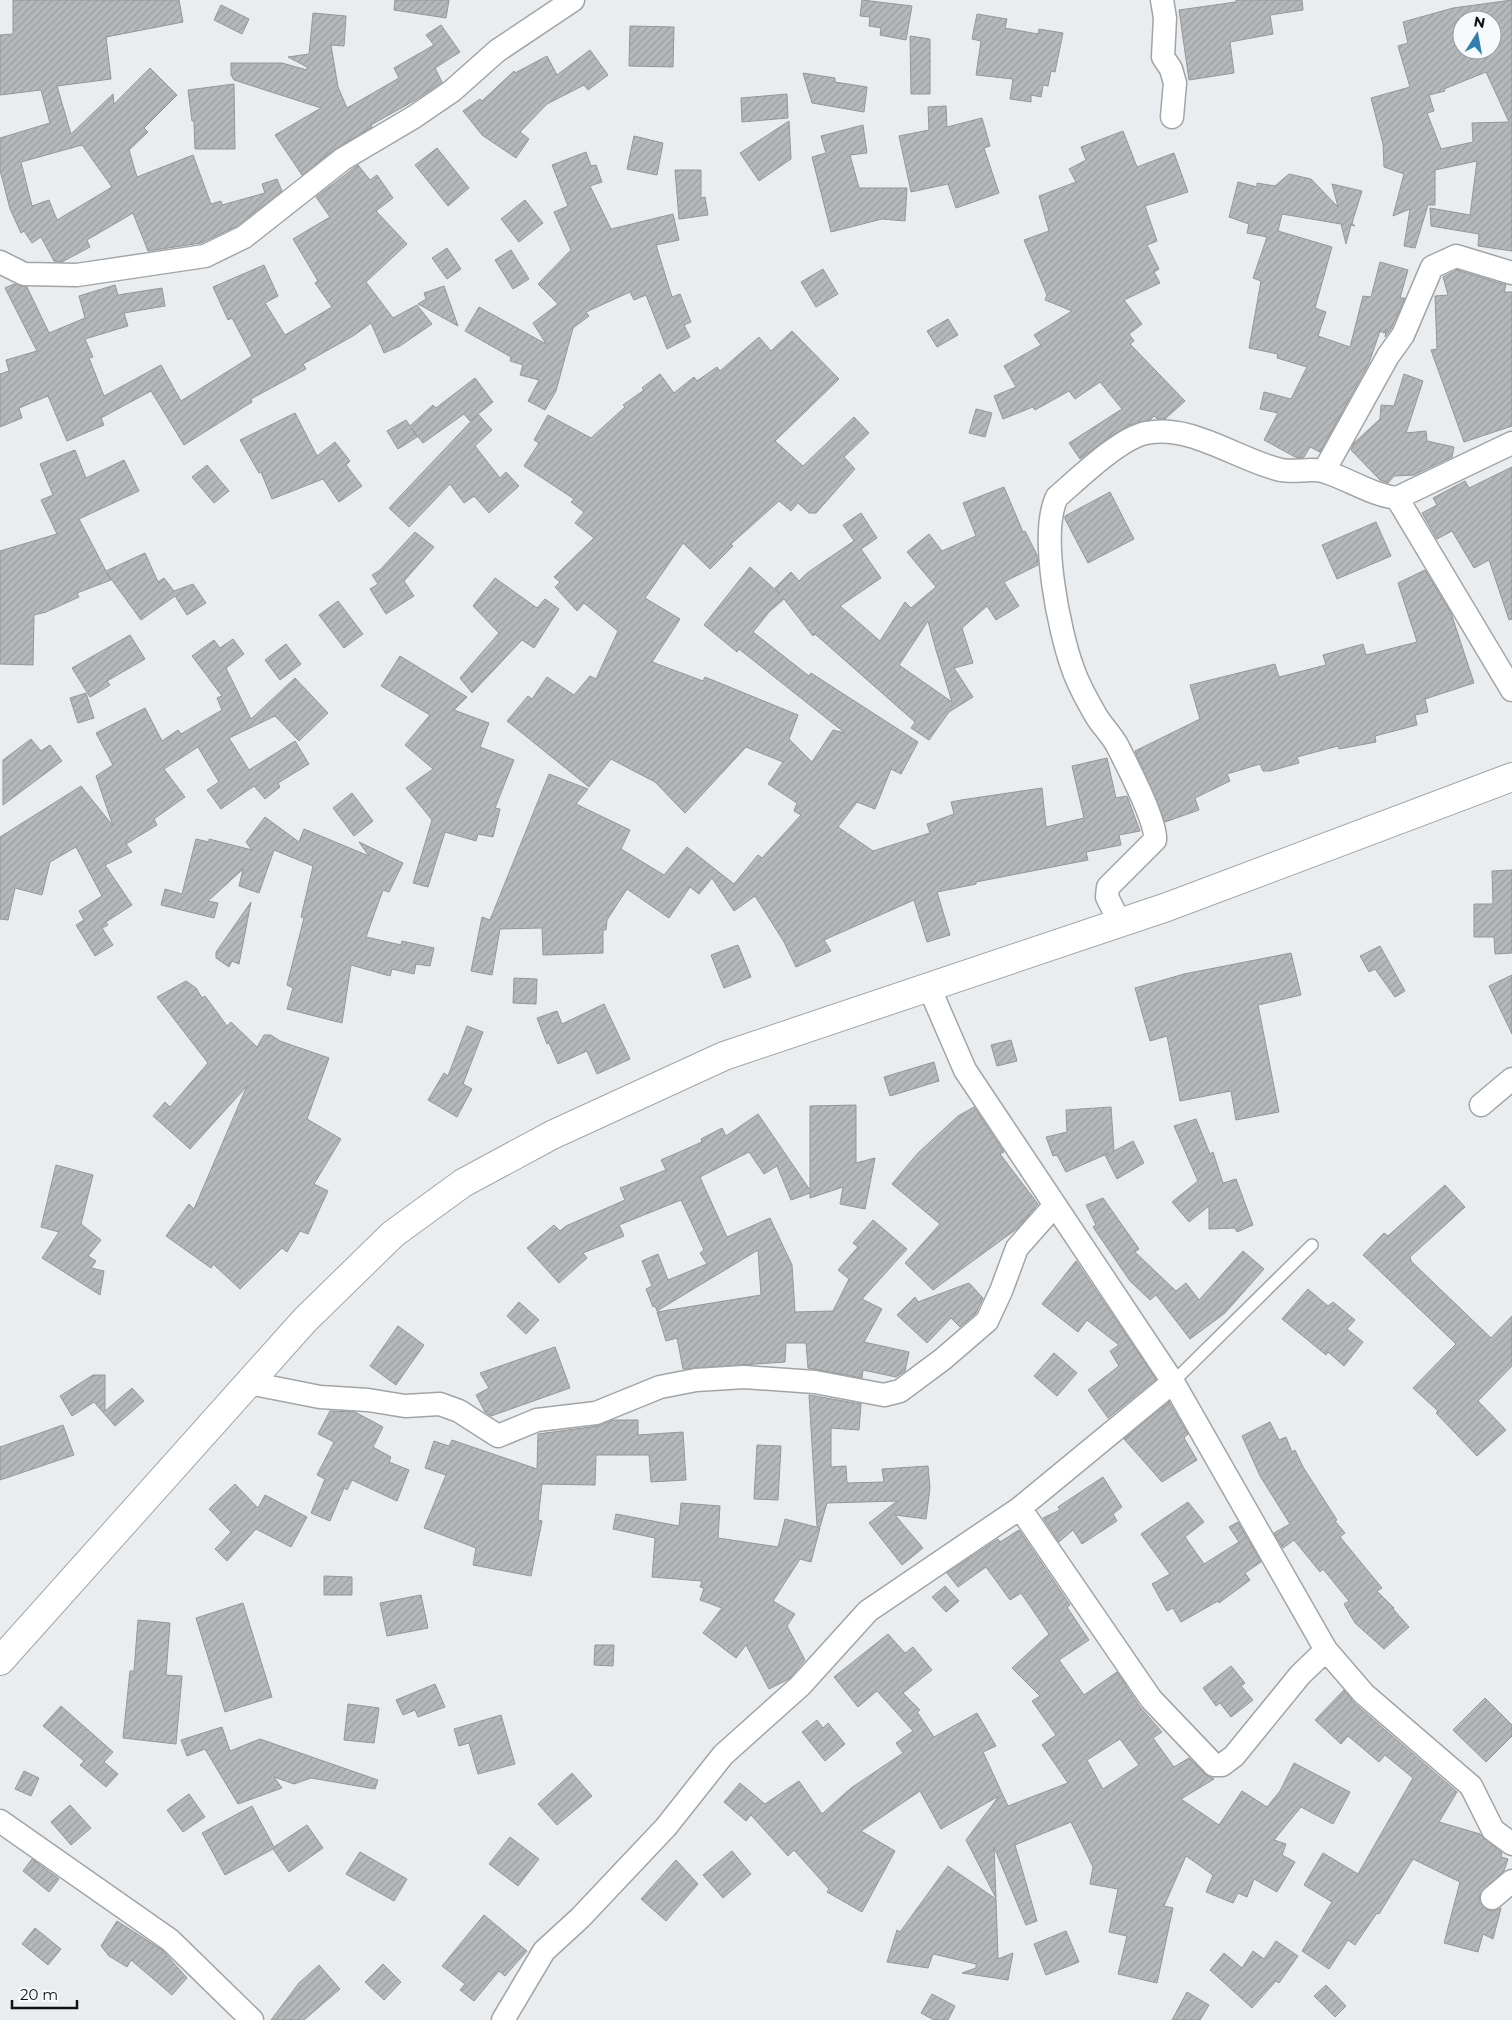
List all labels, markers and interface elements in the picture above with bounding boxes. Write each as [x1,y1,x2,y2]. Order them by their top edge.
north arrow [1452,10,1502,60]
text: N [1472,12,1487,32]
scale bar [12,1978,78,2010]
text: 20 m [20,1985,58,2004]

